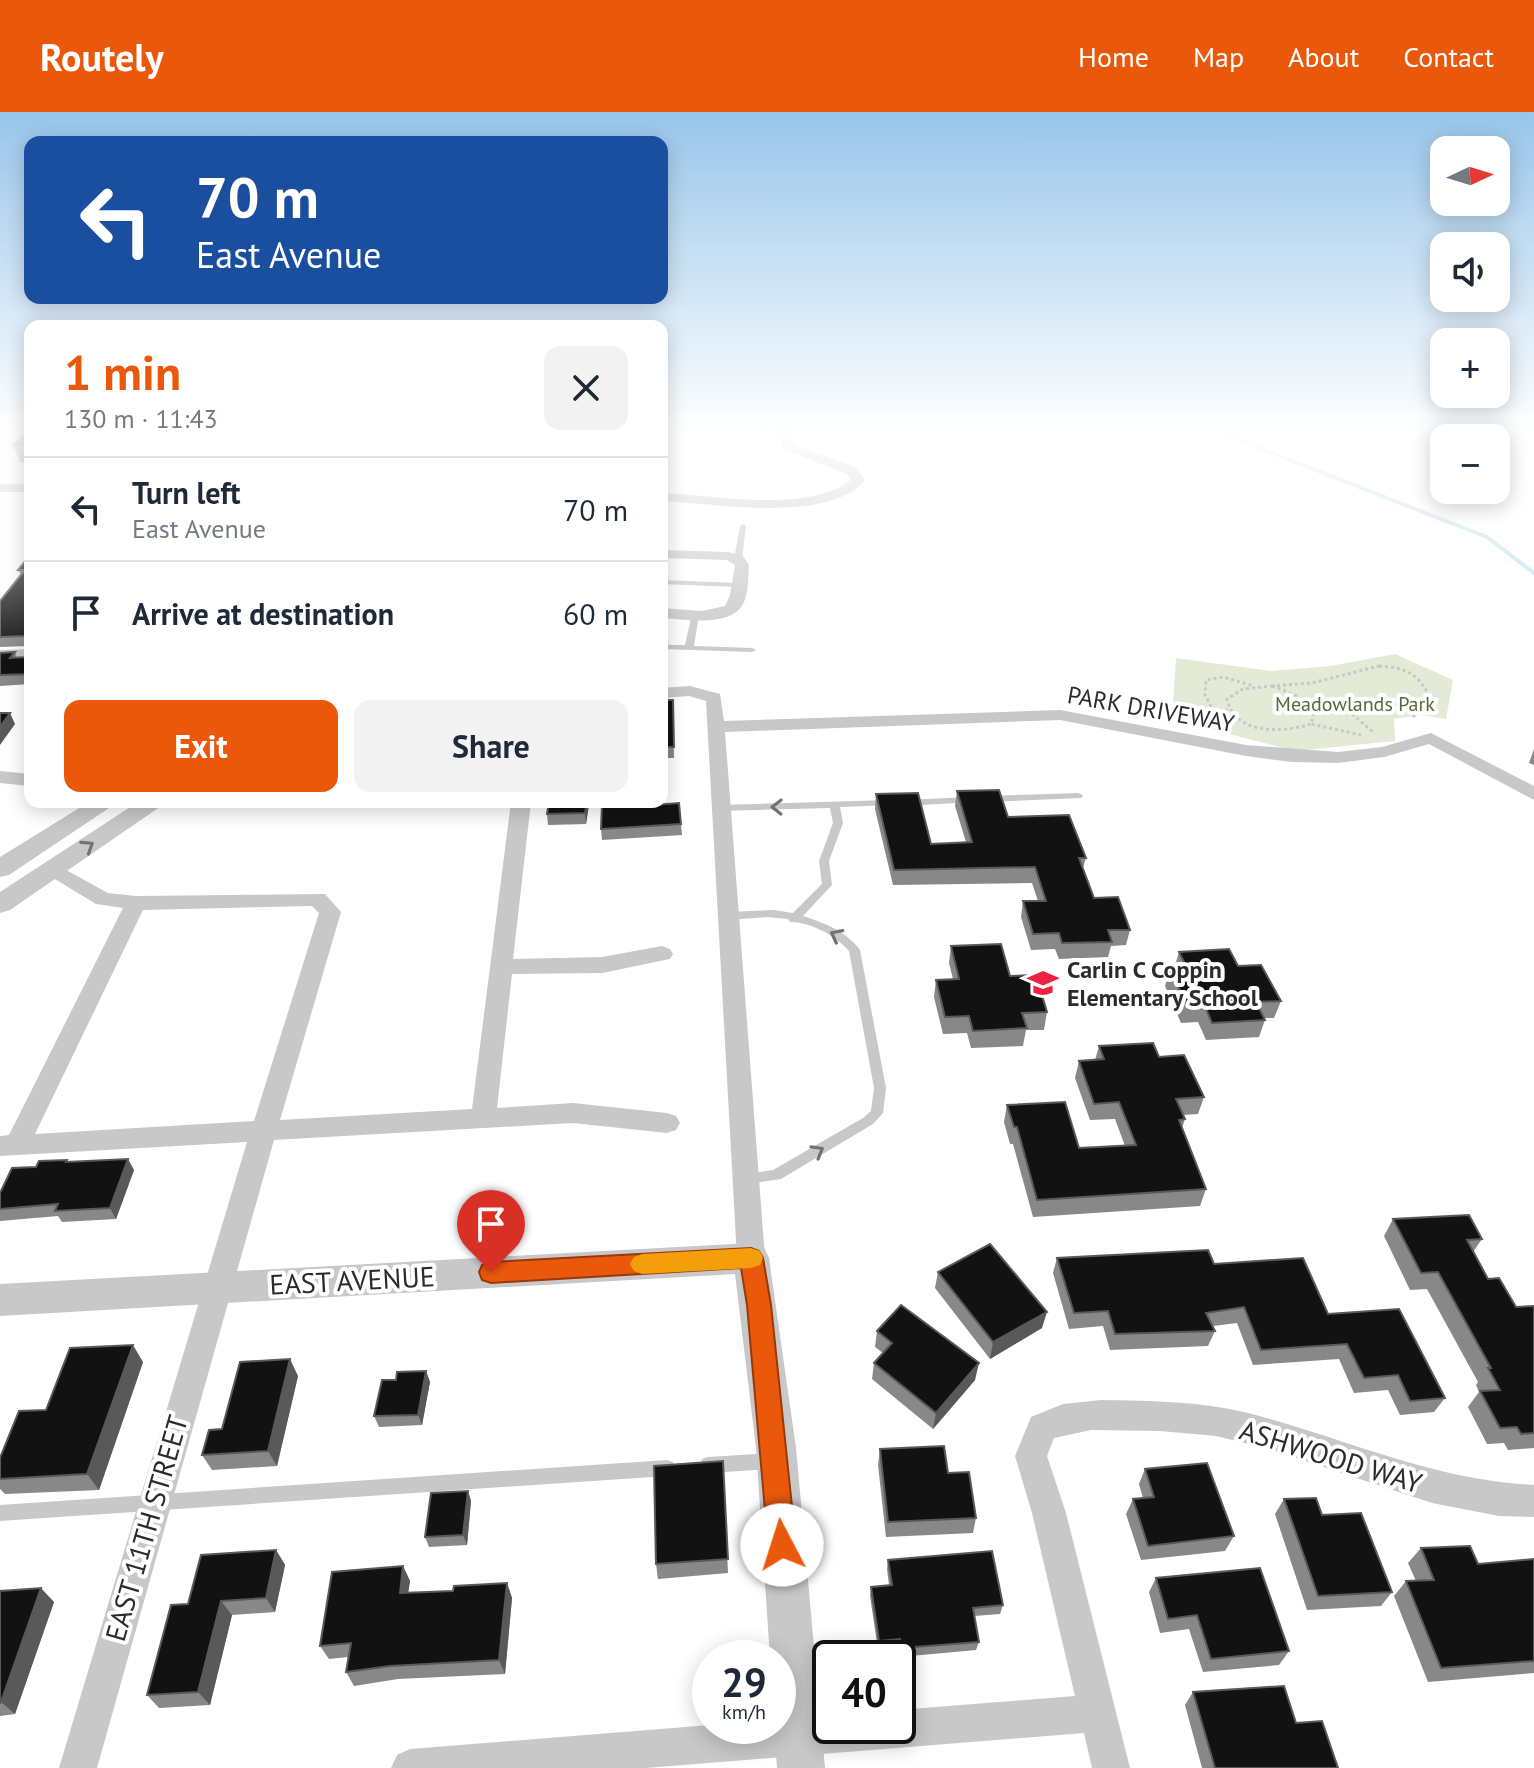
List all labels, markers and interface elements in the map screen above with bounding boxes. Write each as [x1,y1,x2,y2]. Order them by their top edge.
text: Routely [40,32,164,81]
text: Home [1078,38,1149,75]
text: Map [1193,38,1244,75]
text: About [1288,38,1359,75]
text: Contact [1403,38,1494,75]
north arrow [1430,136,1510,216]
map controls [1430,136,1510,504]
text: 70 m [196,161,319,233]
icon: left [64,168,168,272]
text: East Avenue [196,231,381,278]
button: sound [1430,232,1510,312]
button: + [1430,328,1510,408]
text: 1 min [64,341,181,403]
button: close [544,346,628,430]
text: 130 m · 11:43 [64,402,218,435]
button: − [1430,424,1510,504]
text: Turn left [132,473,240,512]
icon: left [64,487,108,531]
text: 70 m [563,490,628,529]
text: East Avenue [132,512,266,545]
icon: arrive [64,591,108,635]
text: Arrive at destination [132,594,394,633]
text: 60 m [563,594,628,633]
street label: PARK DRIVEWAY [1065,679,1238,739]
park label: Meadowlands Park [1275,691,1435,717]
button: Exit [64,700,338,792]
button: Share [354,700,628,792]
one-way arrow [770,798,783,815]
one-way arrow [79,840,94,855]
one-way arrow [830,930,845,945]
place label: Carlin C Coppin Elementary School [1067,954,1259,1013]
school or university icon: Carlin C Coppin Elementary School [1026,966,1060,1000]
one-way arrow [809,1145,824,1161]
pin [457,1190,525,1272]
icon: arrive [469,1202,513,1246]
street label: EAST AVENUE [268,1257,436,1303]
street label: EAST 11TH STREET [96,1410,196,1645]
street label: ASHWOOD WAY [1235,1411,1427,1501]
position arrow [740,1503,824,1587]
speed limit sign: 40 [812,1640,916,1744]
text: 29 [721,1656,767,1708]
text: km/h [722,1699,766,1725]

